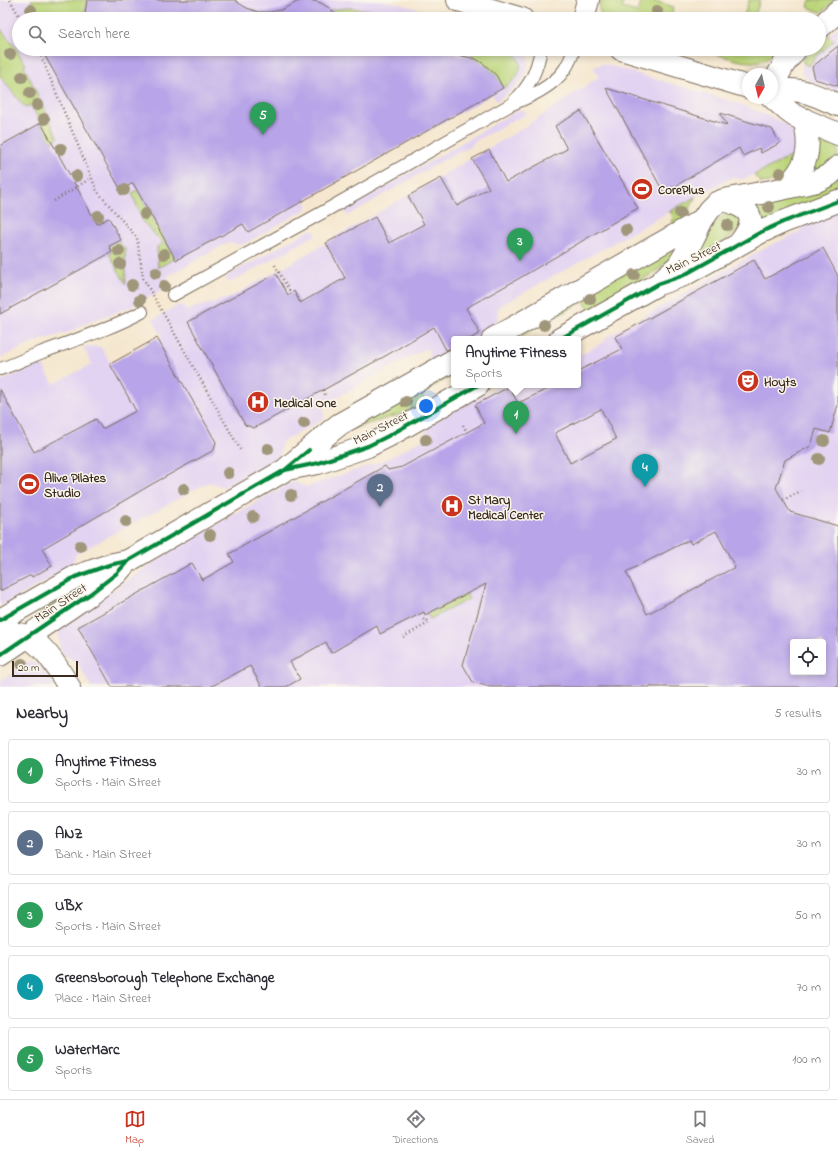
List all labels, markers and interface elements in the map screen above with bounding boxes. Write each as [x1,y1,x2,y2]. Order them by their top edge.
search box [12,12,826,56]
icon: search [26,23,48,45]
text: Search here [58,23,130,45]
north arrow [742,68,778,104]
pin: 5 [250,102,276,135]
sports icon: CorePlus [629,176,655,202]
place label: CorePlus [658,181,705,200]
pin: 3 [507,228,533,261]
street label: Main Street [663,236,725,280]
popup [451,336,581,388]
text: Anytime Fitness [465,342,567,364]
text: Sports [465,364,502,383]
theatre icon: Hoyts [735,368,761,394]
place label: Hoyts [764,373,797,394]
hospital icon: Medical One [245,389,271,415]
place label: Medical One [274,394,338,413]
your location [416,396,436,416]
pin: 1 [503,401,529,434]
street label: Main Street [350,406,412,450]
pin: 4 [632,454,658,487]
place label: Alive Pilates Studio [44,469,106,503]
sports icon: Alive Pilates Studio [16,471,42,497]
pin: 2 [367,474,393,507]
place label: St Mary Medical Center [468,491,544,525]
hospital icon: St Mary Medical Center [439,493,465,519]
street label: Main Street [31,578,91,628]
map controls [790,639,826,675]
button: locate [790,639,826,675]
scale bar [12,659,78,678]
text: 20 m [18,660,40,676]
text: Nearby [16,701,68,726]
text: 5 results [774,704,822,723]
text: Anytime Fitness [55,751,157,773]
text: 1 [28,762,32,781]
text: 30 m [797,762,821,781]
text: Sports · Main Street [55,773,161,792]
text: ANZ [55,823,83,845]
text: 2 [27,834,33,853]
text: 30 m [797,834,821,853]
text: Bank · Main Street [55,845,152,864]
text: UBX [55,895,83,917]
text: 3 [27,906,33,925]
text: 50 m [795,906,821,925]
text: Sports · Main Street [55,917,161,936]
text: Greensborough Telephone Exchange [55,967,274,989]
text: 4 [27,978,33,997]
text: 70 m [797,978,821,997]
text: Place · Main Street [55,989,152,1008]
text: WaterMarc [55,1039,120,1061]
text: 5 [26,1050,34,1069]
text: 100 m [792,1050,821,1069]
text: Sports [55,1061,92,1080]
tab: Map [124,1108,146,1148]
tab: Directions [393,1108,438,1148]
tab: Saved [686,1108,714,1148]

